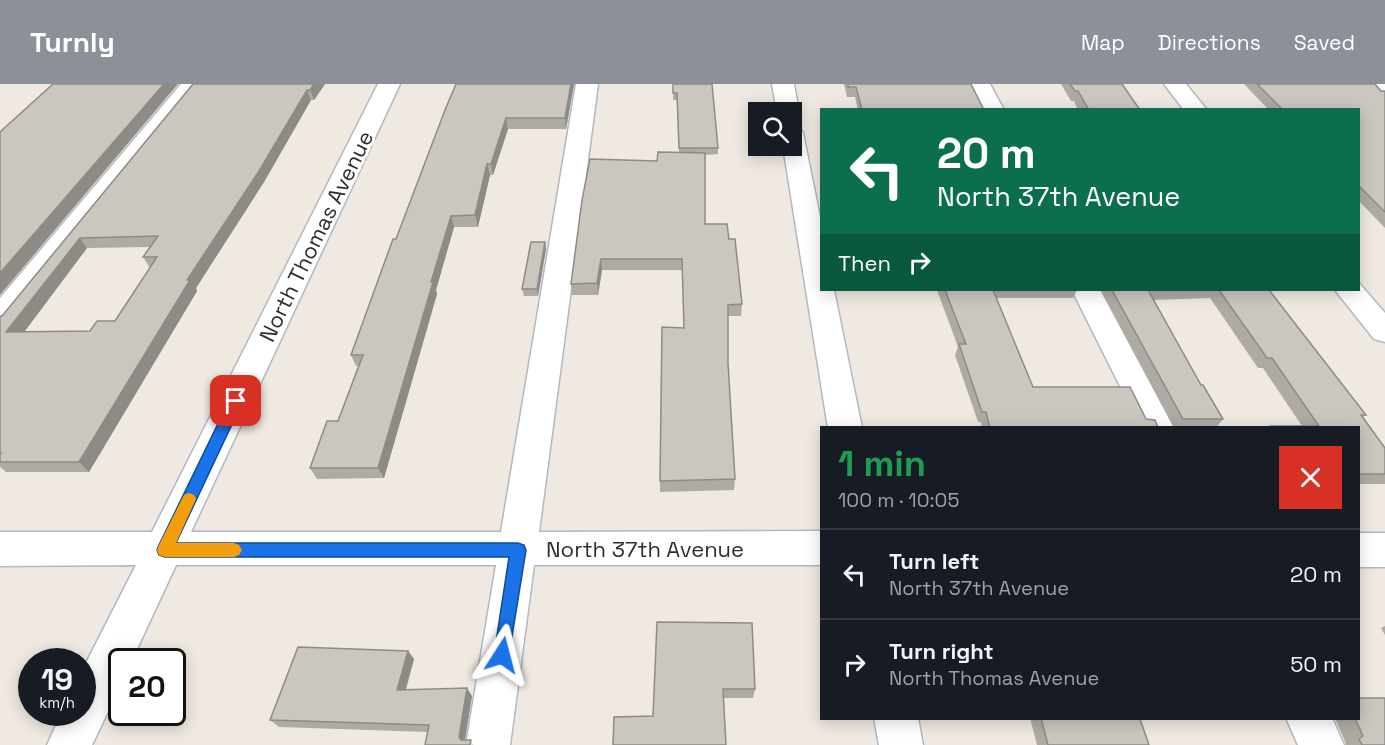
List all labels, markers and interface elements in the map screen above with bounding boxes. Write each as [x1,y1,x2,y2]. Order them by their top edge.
text: Turnly [30,24,115,60]
text: Map [1081,29,1125,56]
text: Directions [1158,29,1261,56]
text: Saved [1294,29,1355,56]
map controls [748,102,802,156]
button: search [748,102,802,156]
street label: North Thomas Avenue [253,126,379,346]
text: 20 m [937,127,1036,180]
icon: left [838,132,916,210]
text: North 37th Avenue [937,179,1180,214]
icon: right [903,246,936,279]
text: Then [838,249,891,277]
pin [210,375,261,426]
icon: arrive [219,384,252,417]
text: 1 min [838,441,926,487]
button: close [1279,446,1342,509]
text: 100 m · 10:05 [838,487,959,513]
street label: North 37th Avenue [546,535,744,563]
text: Turn left [889,547,979,575]
icon: left [838,558,871,591]
text: 20 m [1290,560,1342,588]
text: North 37th Avenue [889,575,1069,601]
position arrow [470,623,534,687]
text: Turn right [889,637,994,665]
speed limit sign: 20 [108,648,186,726]
icon: right [838,648,871,681]
text: 50 m [1290,650,1342,678]
text: 19 [41,660,73,699]
text: North Thomas Avenue [889,665,1099,691]
text: km/h [39,693,75,712]

